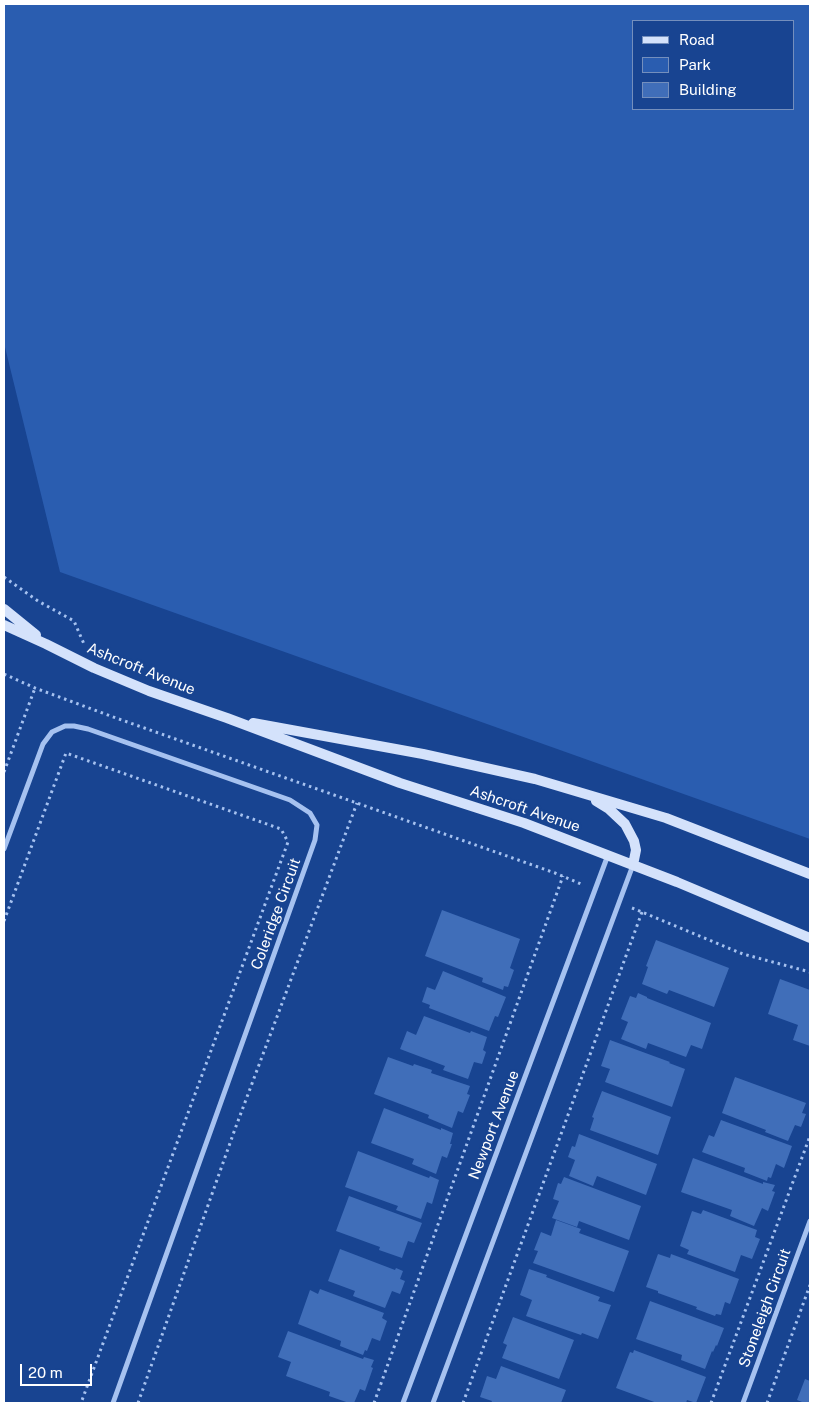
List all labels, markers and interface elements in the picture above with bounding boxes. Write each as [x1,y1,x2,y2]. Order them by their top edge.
legend [632,20,794,110]
text: Road [679,31,715,48]
text: Park [679,56,711,73]
text: Building [679,81,737,98]
street label: Ashcroft Avenue [84,639,198,699]
street label: Ashcroft Avenue [468,782,582,836]
street label: Coleridge Circuit [247,856,305,972]
street label: Newport Avenue [465,1068,523,1182]
street label: Stoneleigh Circuit [735,1246,795,1370]
scale bar [22,1354,95,1386]
text: 20 m [28,1364,63,1381]

